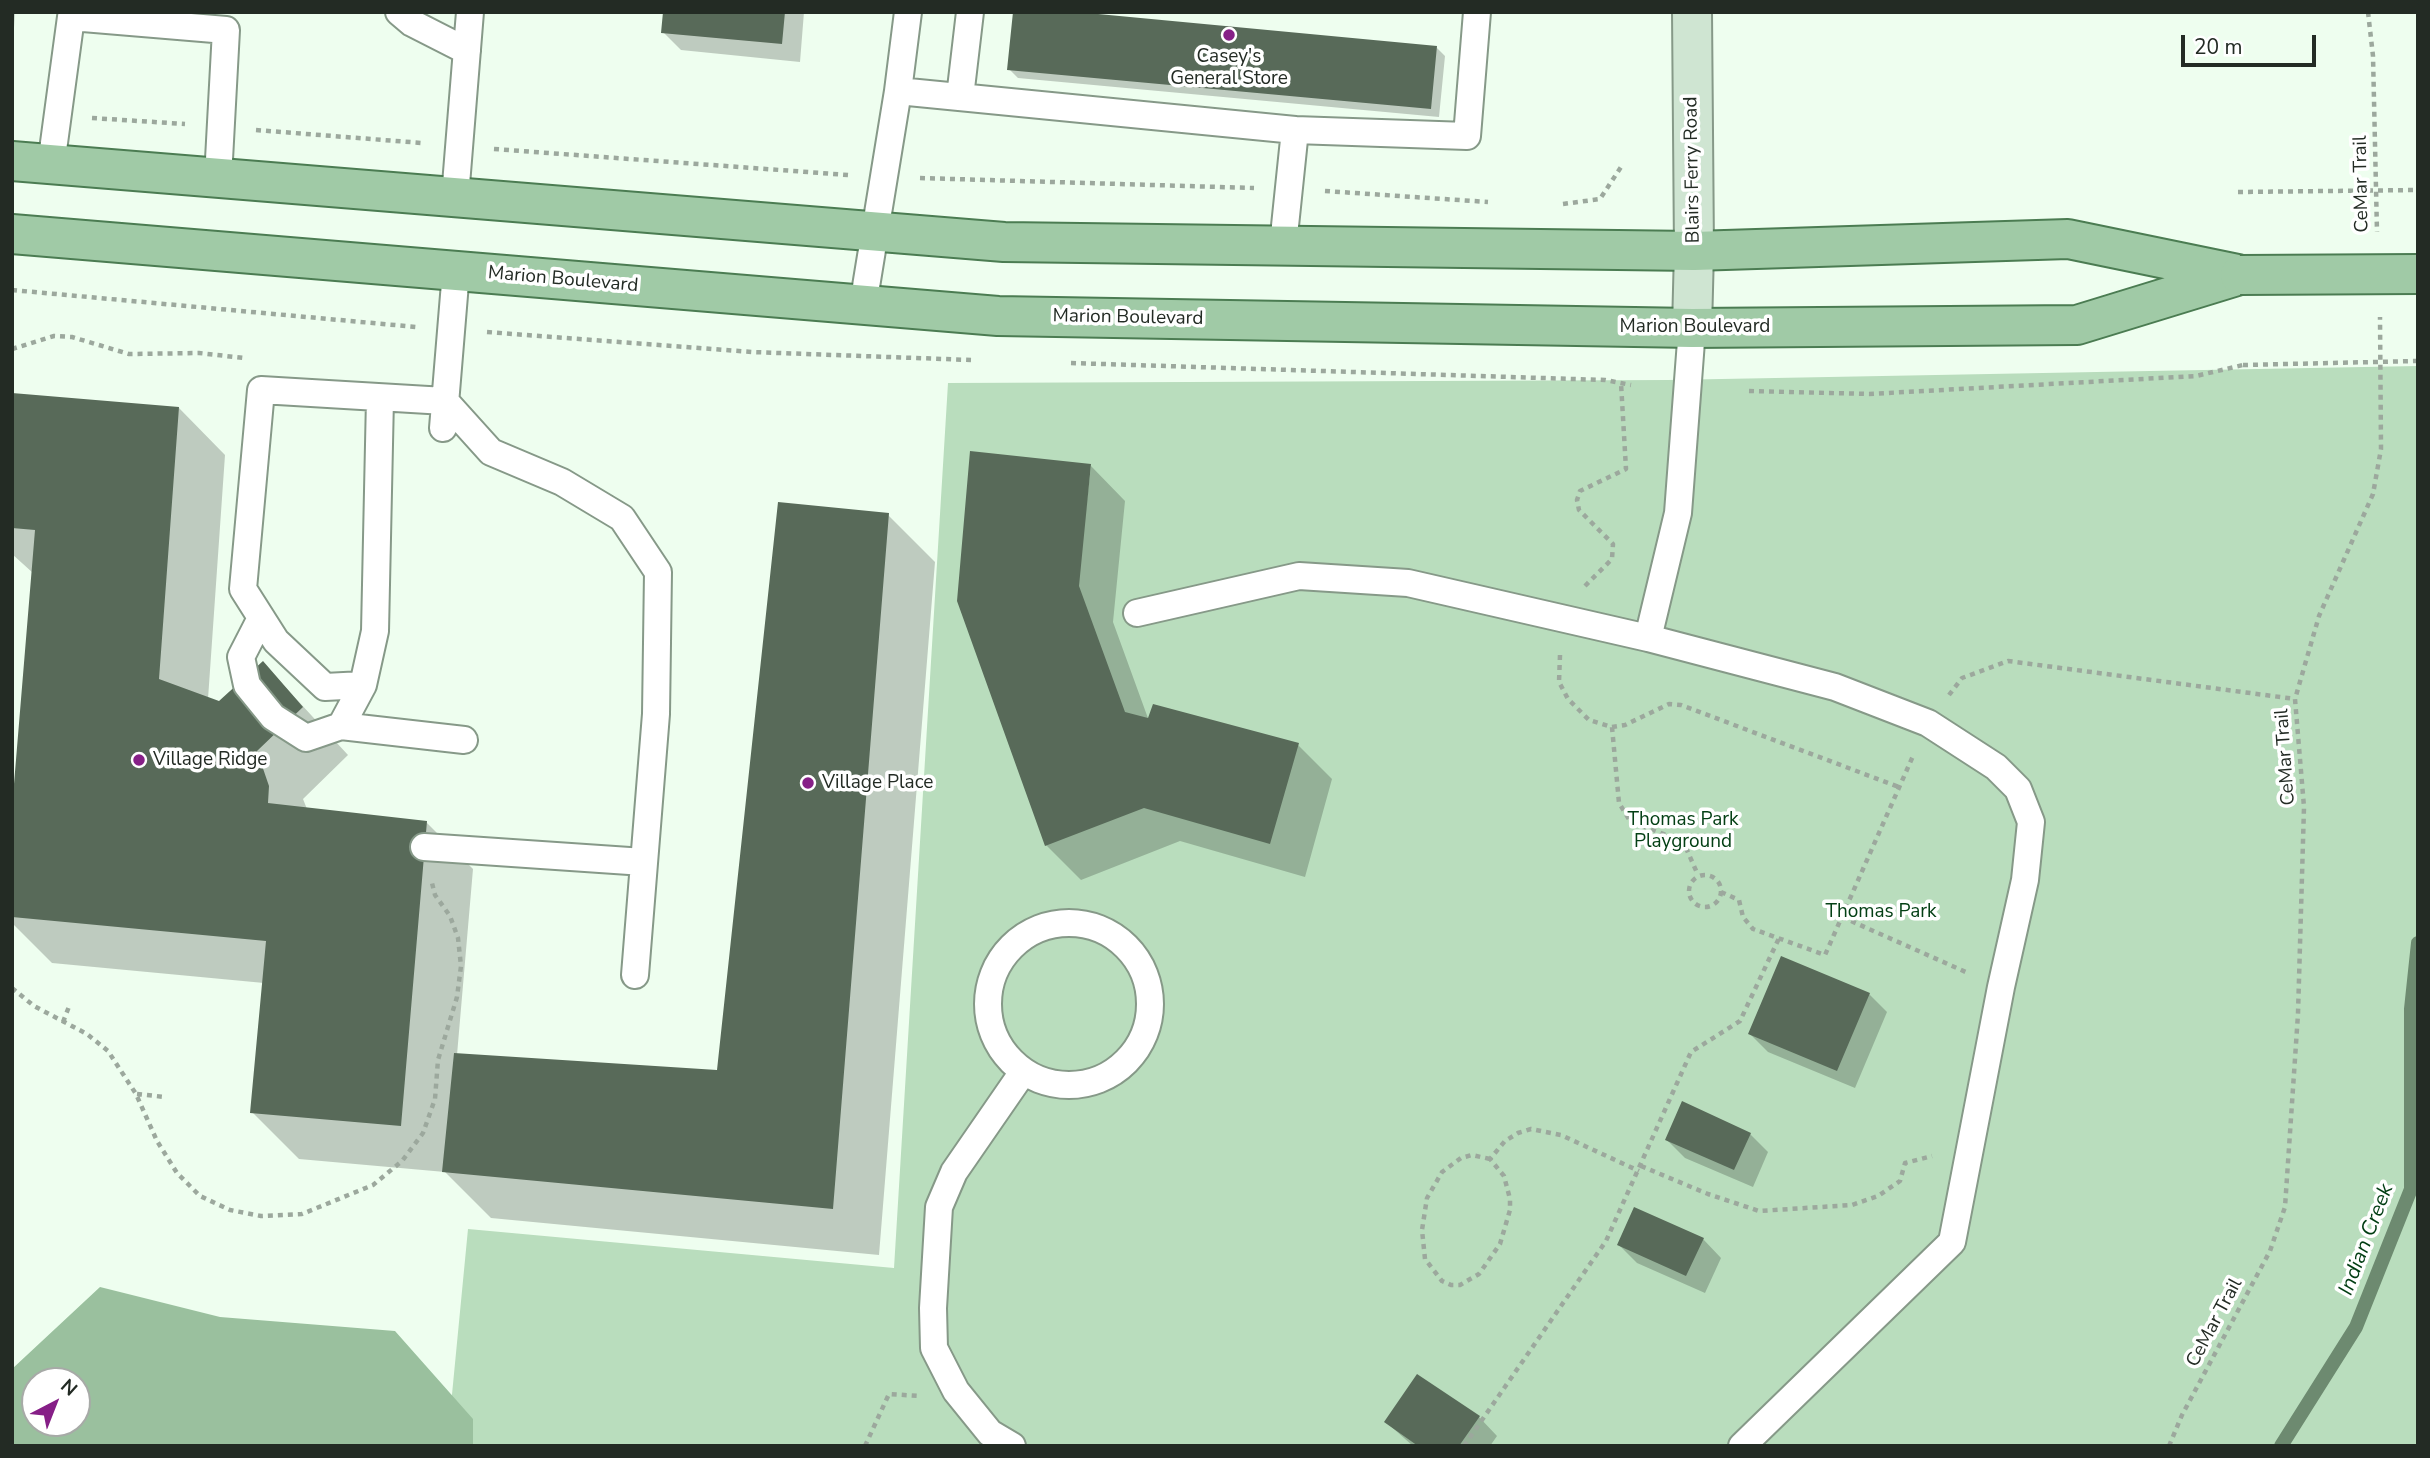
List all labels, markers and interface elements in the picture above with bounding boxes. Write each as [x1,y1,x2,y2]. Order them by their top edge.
scale bar [2185,21,2320,65]
marker: Casey's General Store [1221,27,1237,43]
text: 20 m [2194,33,2243,61]
place label: Casey's General Store [1170,46,1288,90]
street label: Blairs Ferry Road [1680,96,1706,244]
street label: CeMar Trail [2350,135,2374,233]
street label: Marion Boulevard [487,262,639,298]
street label: Marion Boulevard [1052,305,1204,331]
street label: Marion Boulevard [1620,316,1770,338]
street label: CeMar Trail [2271,708,2301,806]
place label: Village Ridge [153,749,267,771]
marker: Village Ridge [131,752,147,768]
place label: Village Place [822,772,933,794]
marker: Village Place [800,775,816,791]
park label: Thomas Park Playground [1627,809,1739,853]
park label: Thomas Park [1825,901,1937,923]
water label: Indian Creek [2334,1181,2400,1299]
street label: CeMar Trail [2182,1275,2248,1371]
north arrow [21,1367,91,1437]
text: N [55,1373,83,1402]

